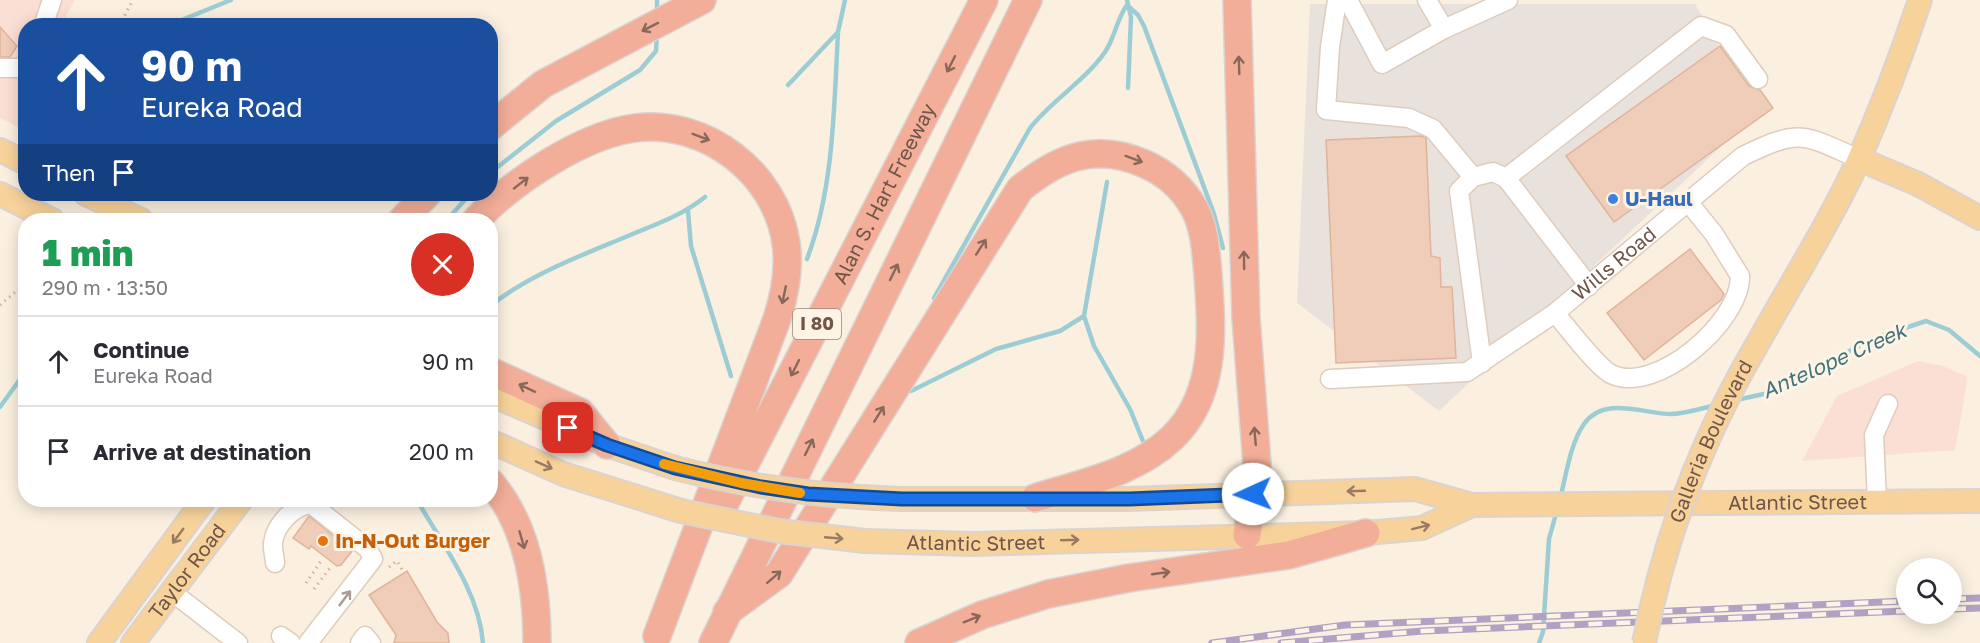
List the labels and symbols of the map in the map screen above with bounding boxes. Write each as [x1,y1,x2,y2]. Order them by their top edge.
one-way arrow [641,22,659,33]
one-way arrow [945,54,956,72]
one-way arrow [1233,55,1245,75]
street label: Alan S. Hart Freeway [827,99,940,287]
one-way arrow [691,133,709,144]
one-way arrow [1124,155,1142,166]
one-way arrow [513,176,529,189]
place label: U-Haul [1625,186,1693,210]
marker: U-Haul [1606,192,1620,206]
street label: Wills Road [1567,221,1660,305]
one-way arrow [975,240,987,256]
one-way arrow [1239,250,1250,270]
one-way arrow [889,263,901,281]
one-way arrow [777,285,789,304]
road number: I 80 [793,309,841,339]
water label: Antelope Creek [1757,316,1912,404]
street label: Galleria Boulevard [1664,355,1757,526]
one-way arrow [788,358,800,376]
one-way arrow [518,381,536,393]
pin [542,402,593,453]
one-way arrow [873,405,886,422]
one-way arrow [1249,426,1260,446]
one-way arrow [803,438,815,456]
one-way arrow [534,460,552,472]
position arrow [1221,462,1285,526]
one-way arrow [1347,485,1367,497]
street label: Atlantic Street [1728,489,1867,514]
street label: Taylor Road [143,518,230,623]
one-way arrow [1411,520,1430,532]
one-way arrow [172,528,184,544]
place label: In-N-Out Burger [335,528,490,552]
street label: Atlantic Street [906,529,1046,555]
one-way arrow [517,530,528,549]
one-way arrow [824,533,844,544]
marker: In-N-Out Burger [316,534,330,548]
one-way arrow [1060,535,1080,546]
one-way arrow [1151,568,1170,579]
one-way arrow [766,570,781,584]
one-way arrow [339,590,351,606]
one-way arrow [963,613,981,624]

